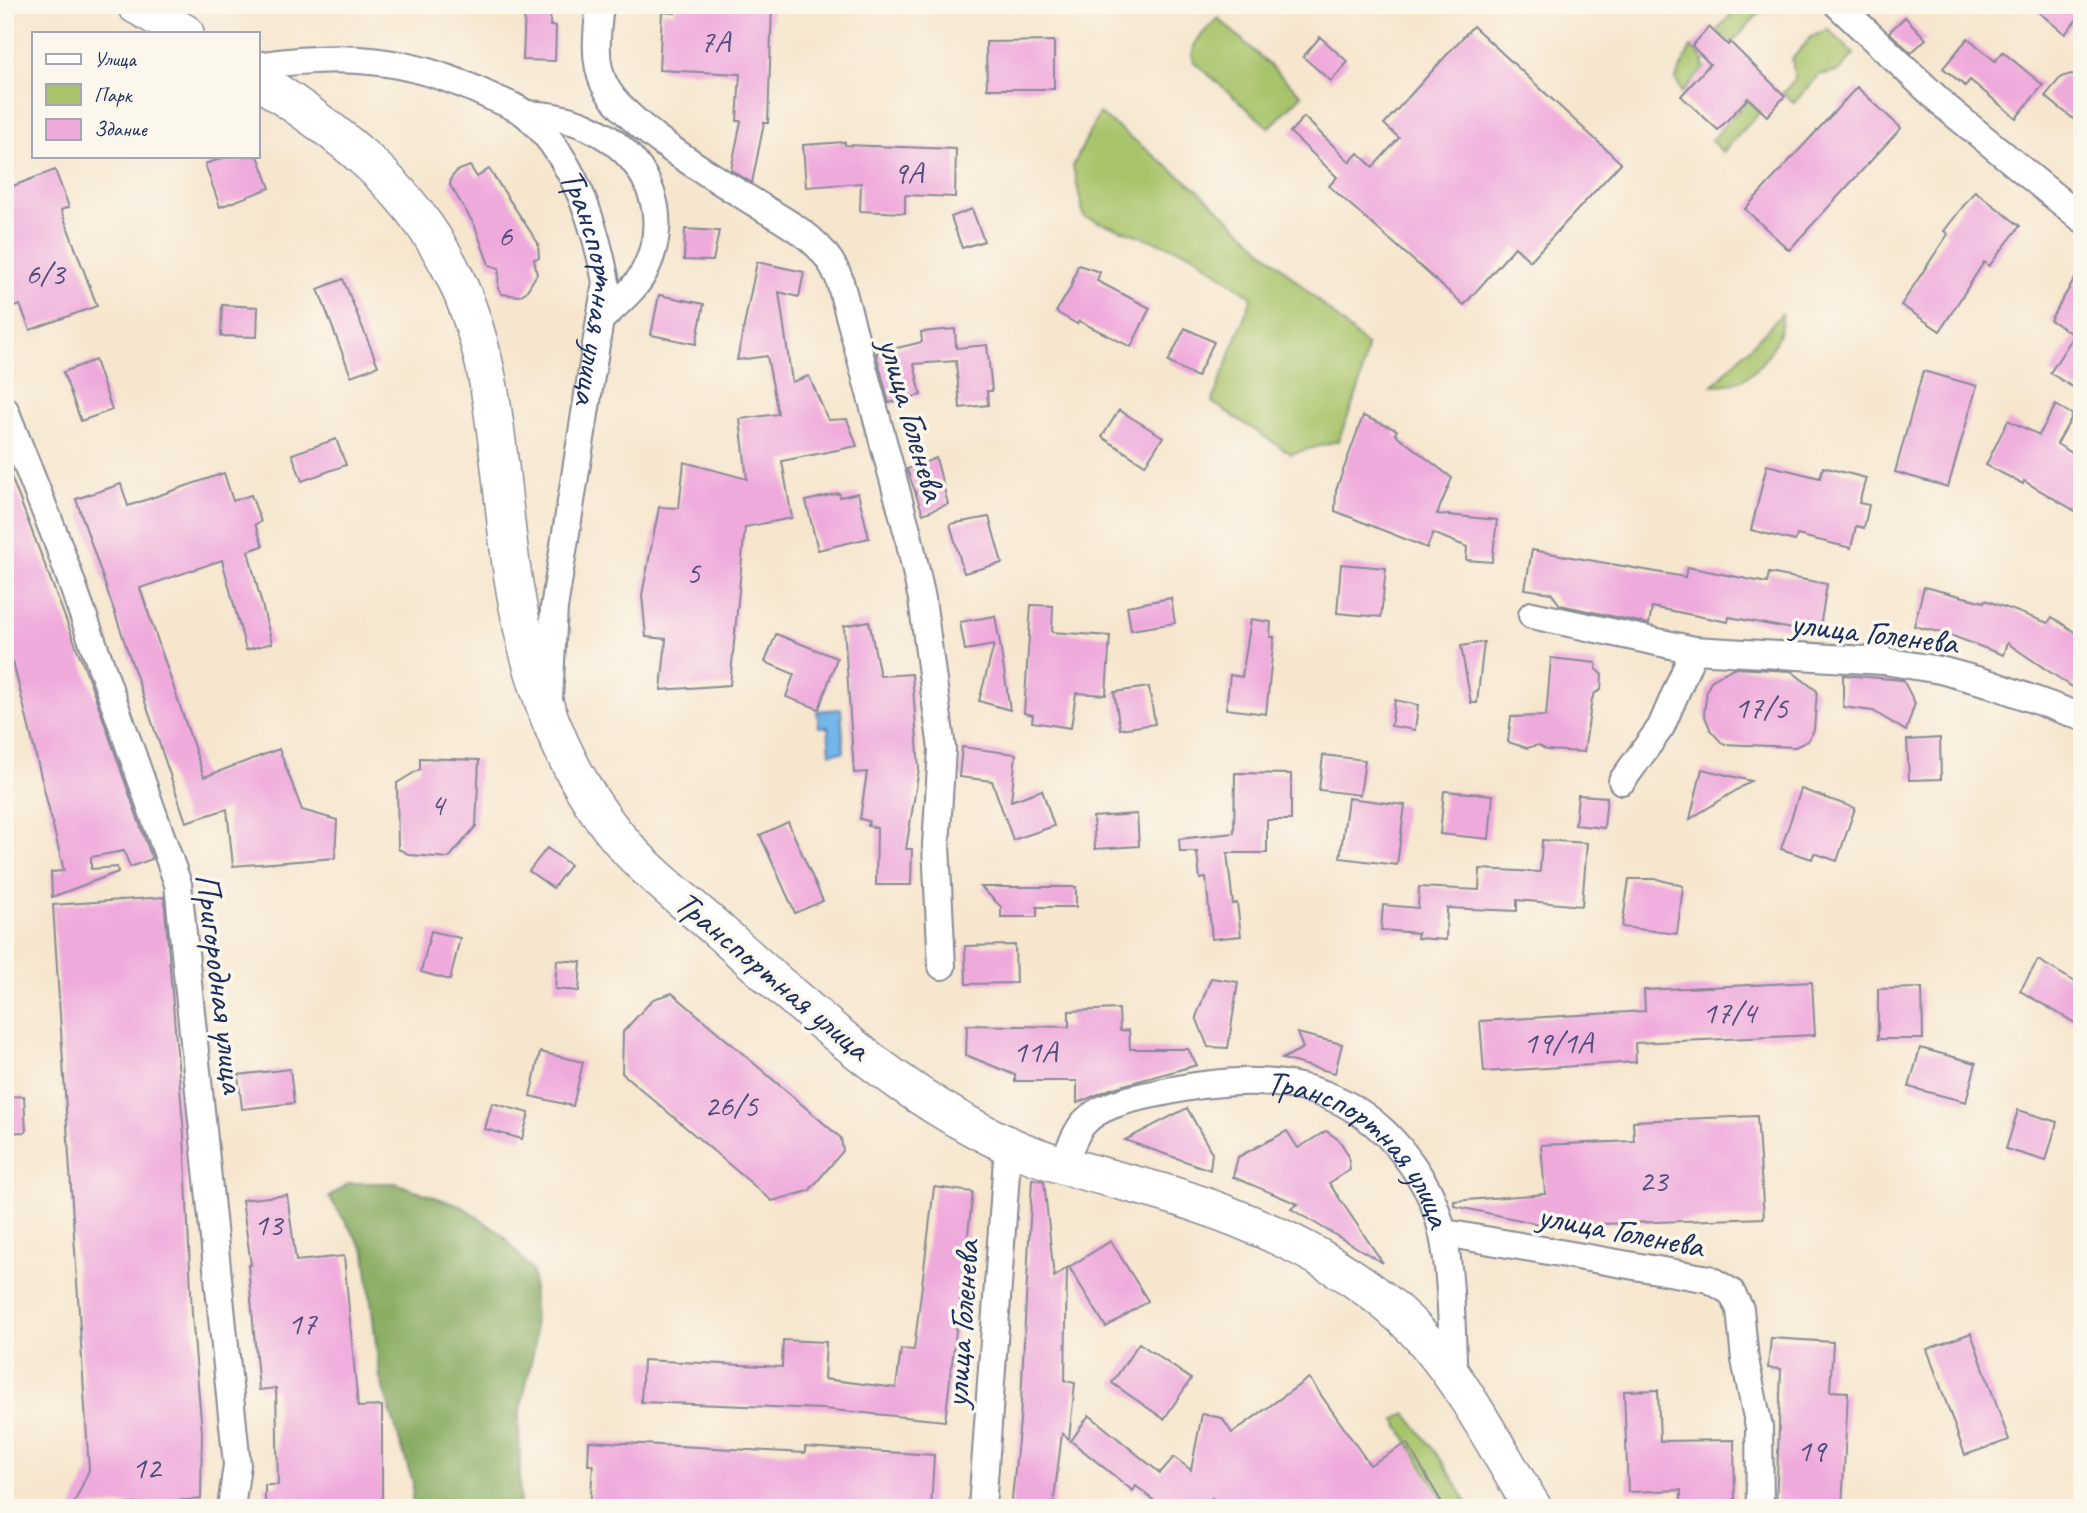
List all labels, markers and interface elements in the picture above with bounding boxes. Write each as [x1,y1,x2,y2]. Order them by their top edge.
house number: 7А [700,21,732,62]
legend [32,32,259,158]
text: Улица [94,46,137,72]
text: Парк [94,82,134,108]
text: Здание [94,116,148,142]
house number: 9А [893,152,925,193]
street label: Транспортная улица [549,161,629,411]
house number: 6 [498,215,514,256]
house number: 6/3 [25,253,67,294]
street label: улица Голенева [867,330,958,509]
house number: 5 [686,552,702,593]
street label: улица Голенева [1786,600,1963,665]
house number: 17/5 [1734,687,1789,728]
house number: 4 [430,784,448,825]
street label: Пригородная улица [185,871,257,1097]
street label: Транспортная улица [666,880,882,1072]
house number: 17/4 [1702,992,1759,1033]
house number: 19/1А [1523,1022,1595,1063]
house number: 11А [1013,1031,1059,1072]
street label: Транспортная улица [1264,1060,1463,1235]
house number: 26/5 [704,1085,759,1126]
house number: 23 [1639,1160,1670,1201]
street label: улица Голенева [1532,1192,1710,1269]
house number: 13 [254,1204,285,1245]
street label: улица Голенева [933,1236,990,1411]
house number: 17 [288,1303,318,1344]
house number: 19 [1797,1430,1828,1471]
house number: 12 [132,1447,163,1488]

